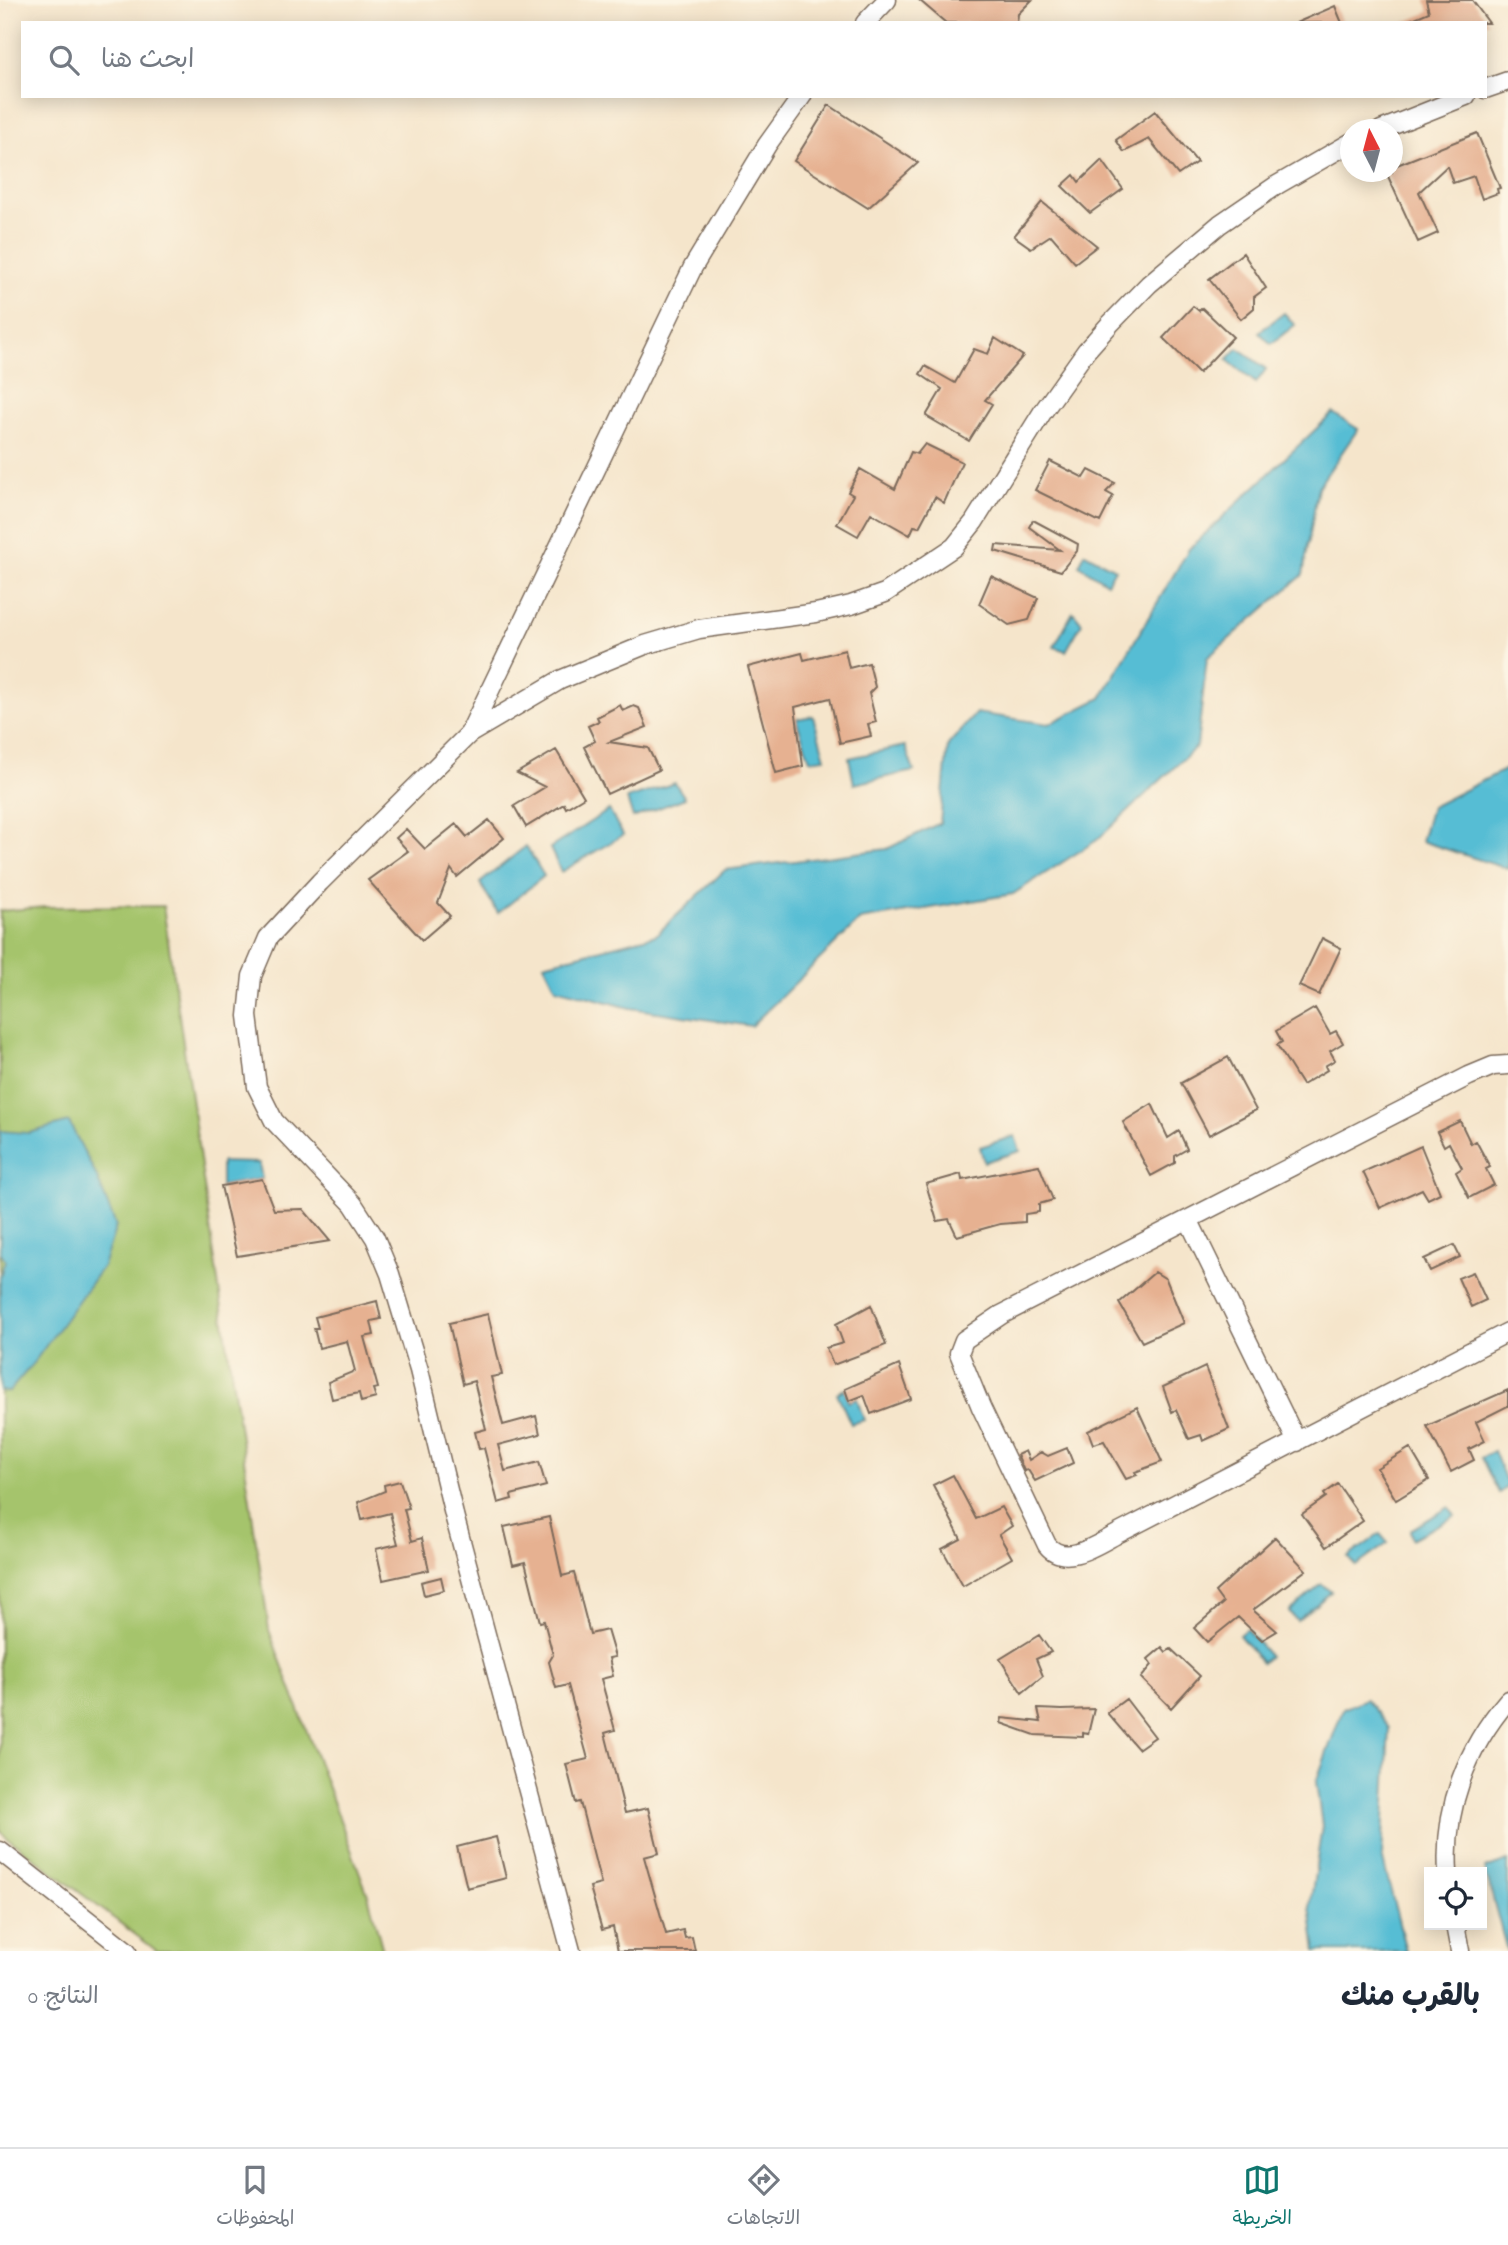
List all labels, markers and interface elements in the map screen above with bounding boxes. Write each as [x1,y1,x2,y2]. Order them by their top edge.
search box [21,21,1487,98]
icon: search [45,41,83,79]
text: ابحث هنا [101,42,194,80]
north arrow [1340,119,1403,182]
map controls [1424,1867,1487,1930]
button: locate [1424,1867,1487,1930]
text: بالقرب منك [1341,1976,1480,2020]
text: النتائج: 0 [28,1981,99,2014]
tab: المحفوظات [216,2161,294,2234]
tab: الاتجاهات [727,2161,800,2234]
tab: الخريطة [1233,2161,1292,2234]

